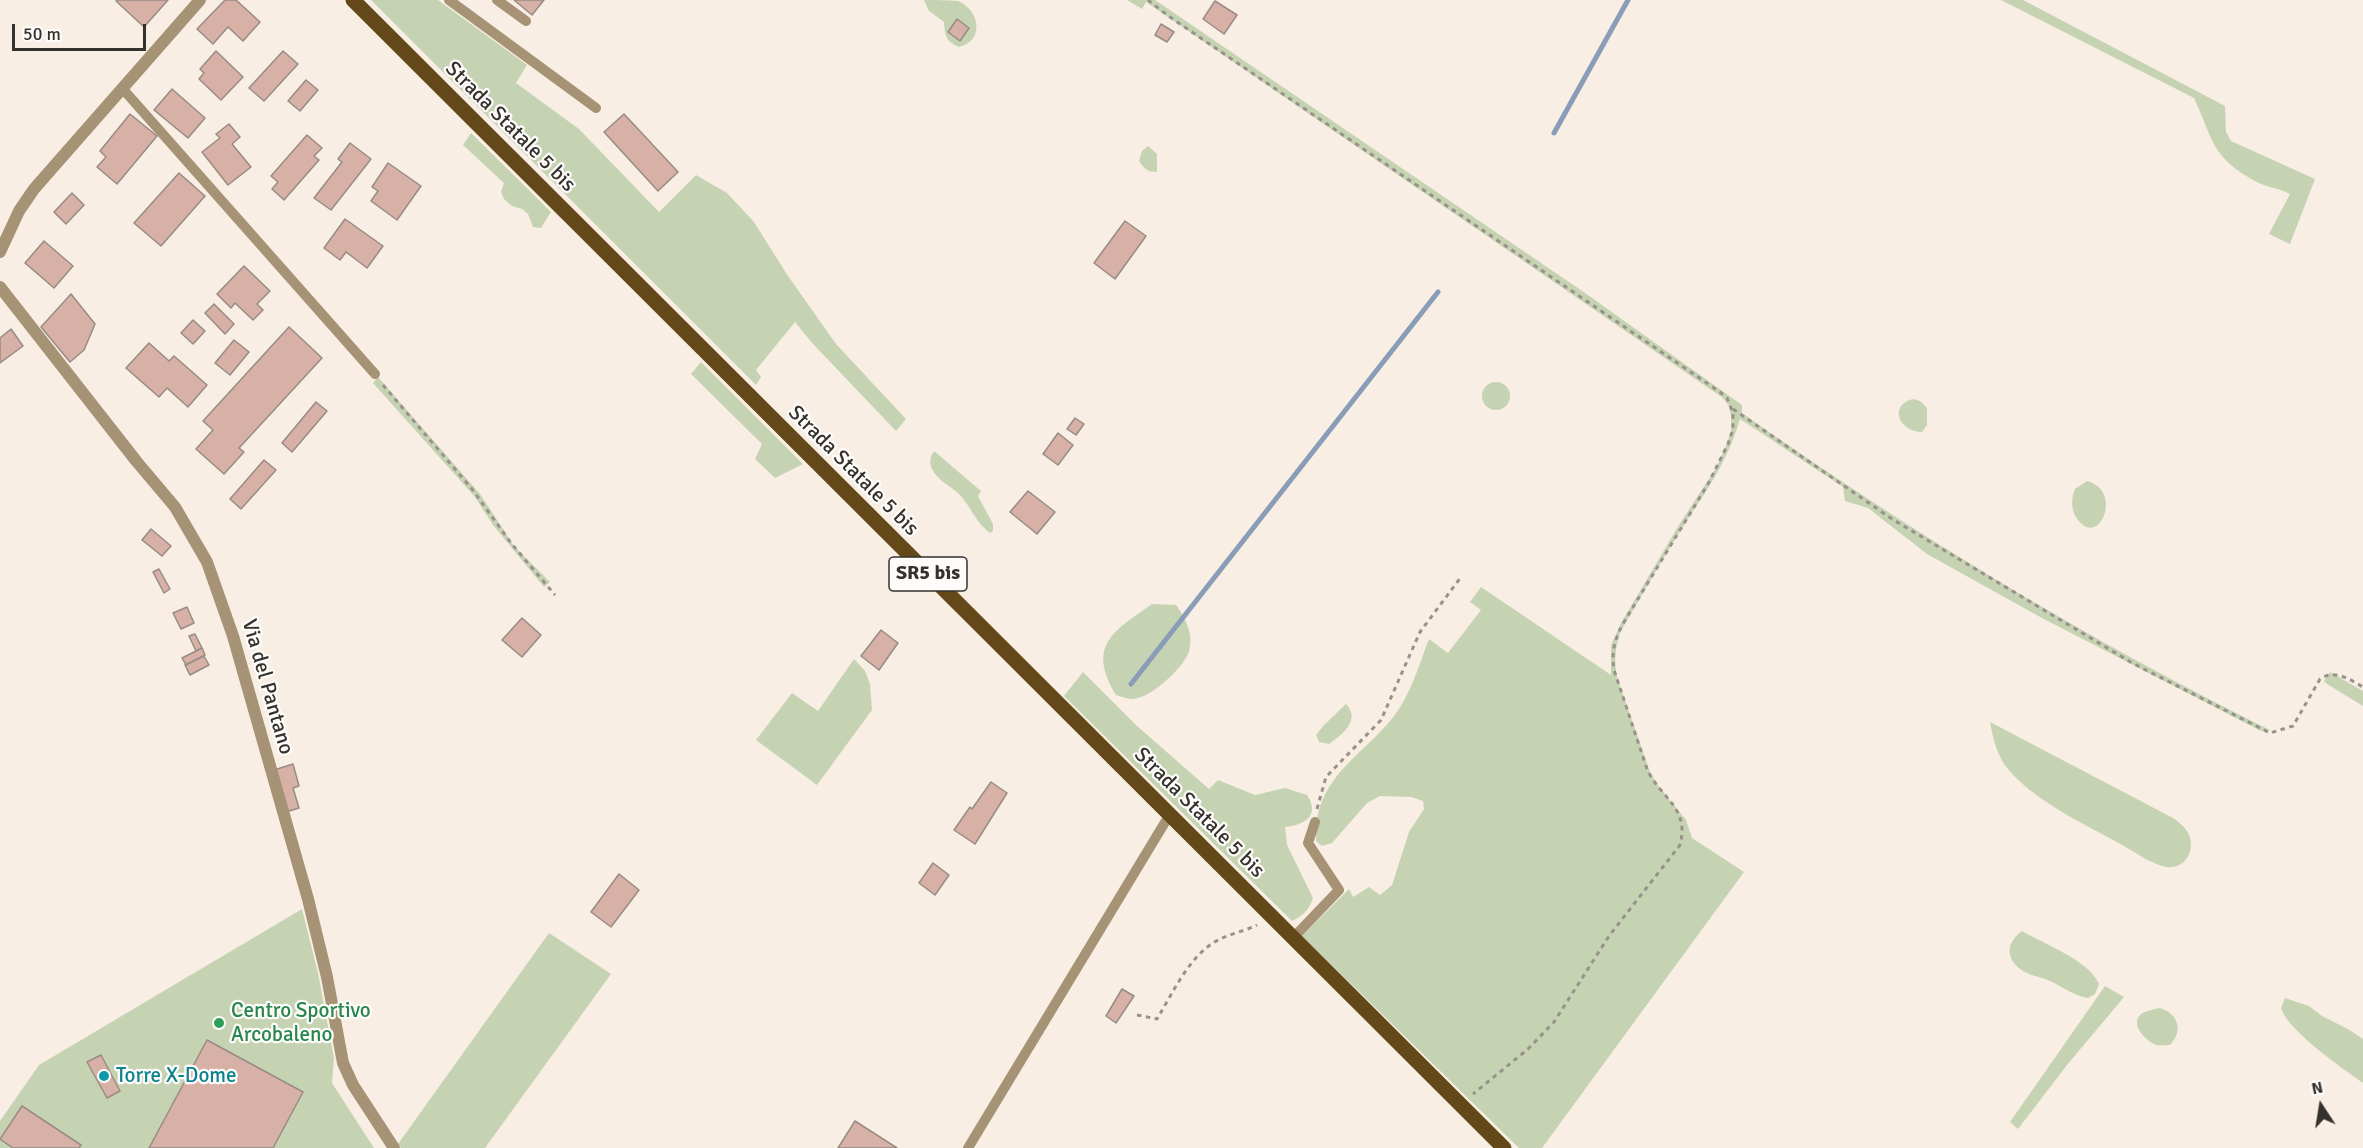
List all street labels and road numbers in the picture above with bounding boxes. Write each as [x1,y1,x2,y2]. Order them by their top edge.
street label: Strada Statale 5 bis [440,57,580,197]
street label: Strada Statale 5 bis [783,401,923,541]
road number: SR5 bis [889,557,967,591]
street label: Via del Pantano [236,617,298,757]
street label: Strada Statale 5 bis [1129,743,1269,883]

